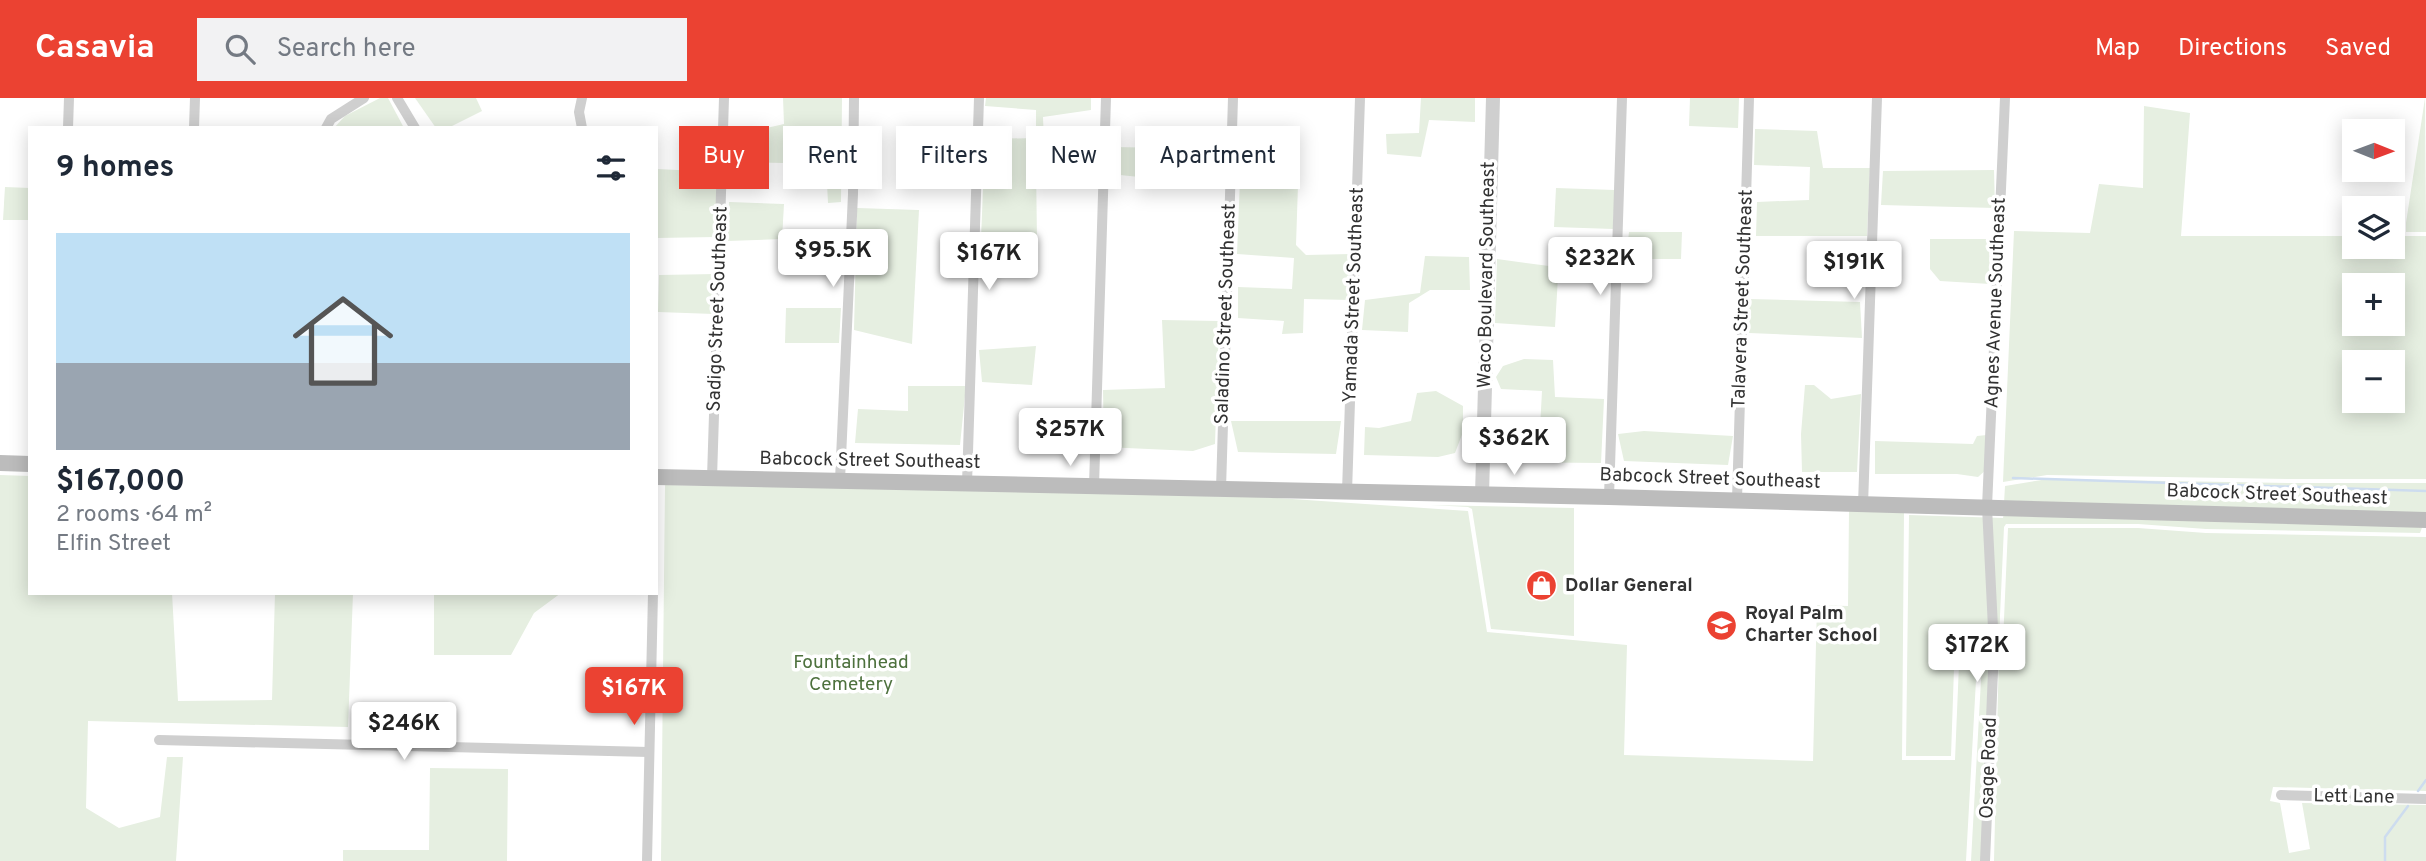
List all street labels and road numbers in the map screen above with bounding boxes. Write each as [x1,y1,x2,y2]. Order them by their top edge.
street label: Waco Boulevard Southeast [1473,161,1501,389]
street label: Yamada Street Southeast [1338,187,1370,403]
street label: Talavera Street Southeast [1727,189,1759,409]
street label: Agnes Avenue Southeast [1980,197,2012,409]
street label: Saladino Street Southeast [1210,203,1242,425]
street label: Sadigo Street Southeast [702,206,734,412]
street label: Babcock Street Southeast [759,447,981,475]
street label: Babcock Street Southeast [1599,463,1821,495]
street label: Babcock Street Southeast [2166,479,2388,511]
street label: Osage Road [1975,717,2003,819]
street label: Lett Lane [2313,784,2395,810]

